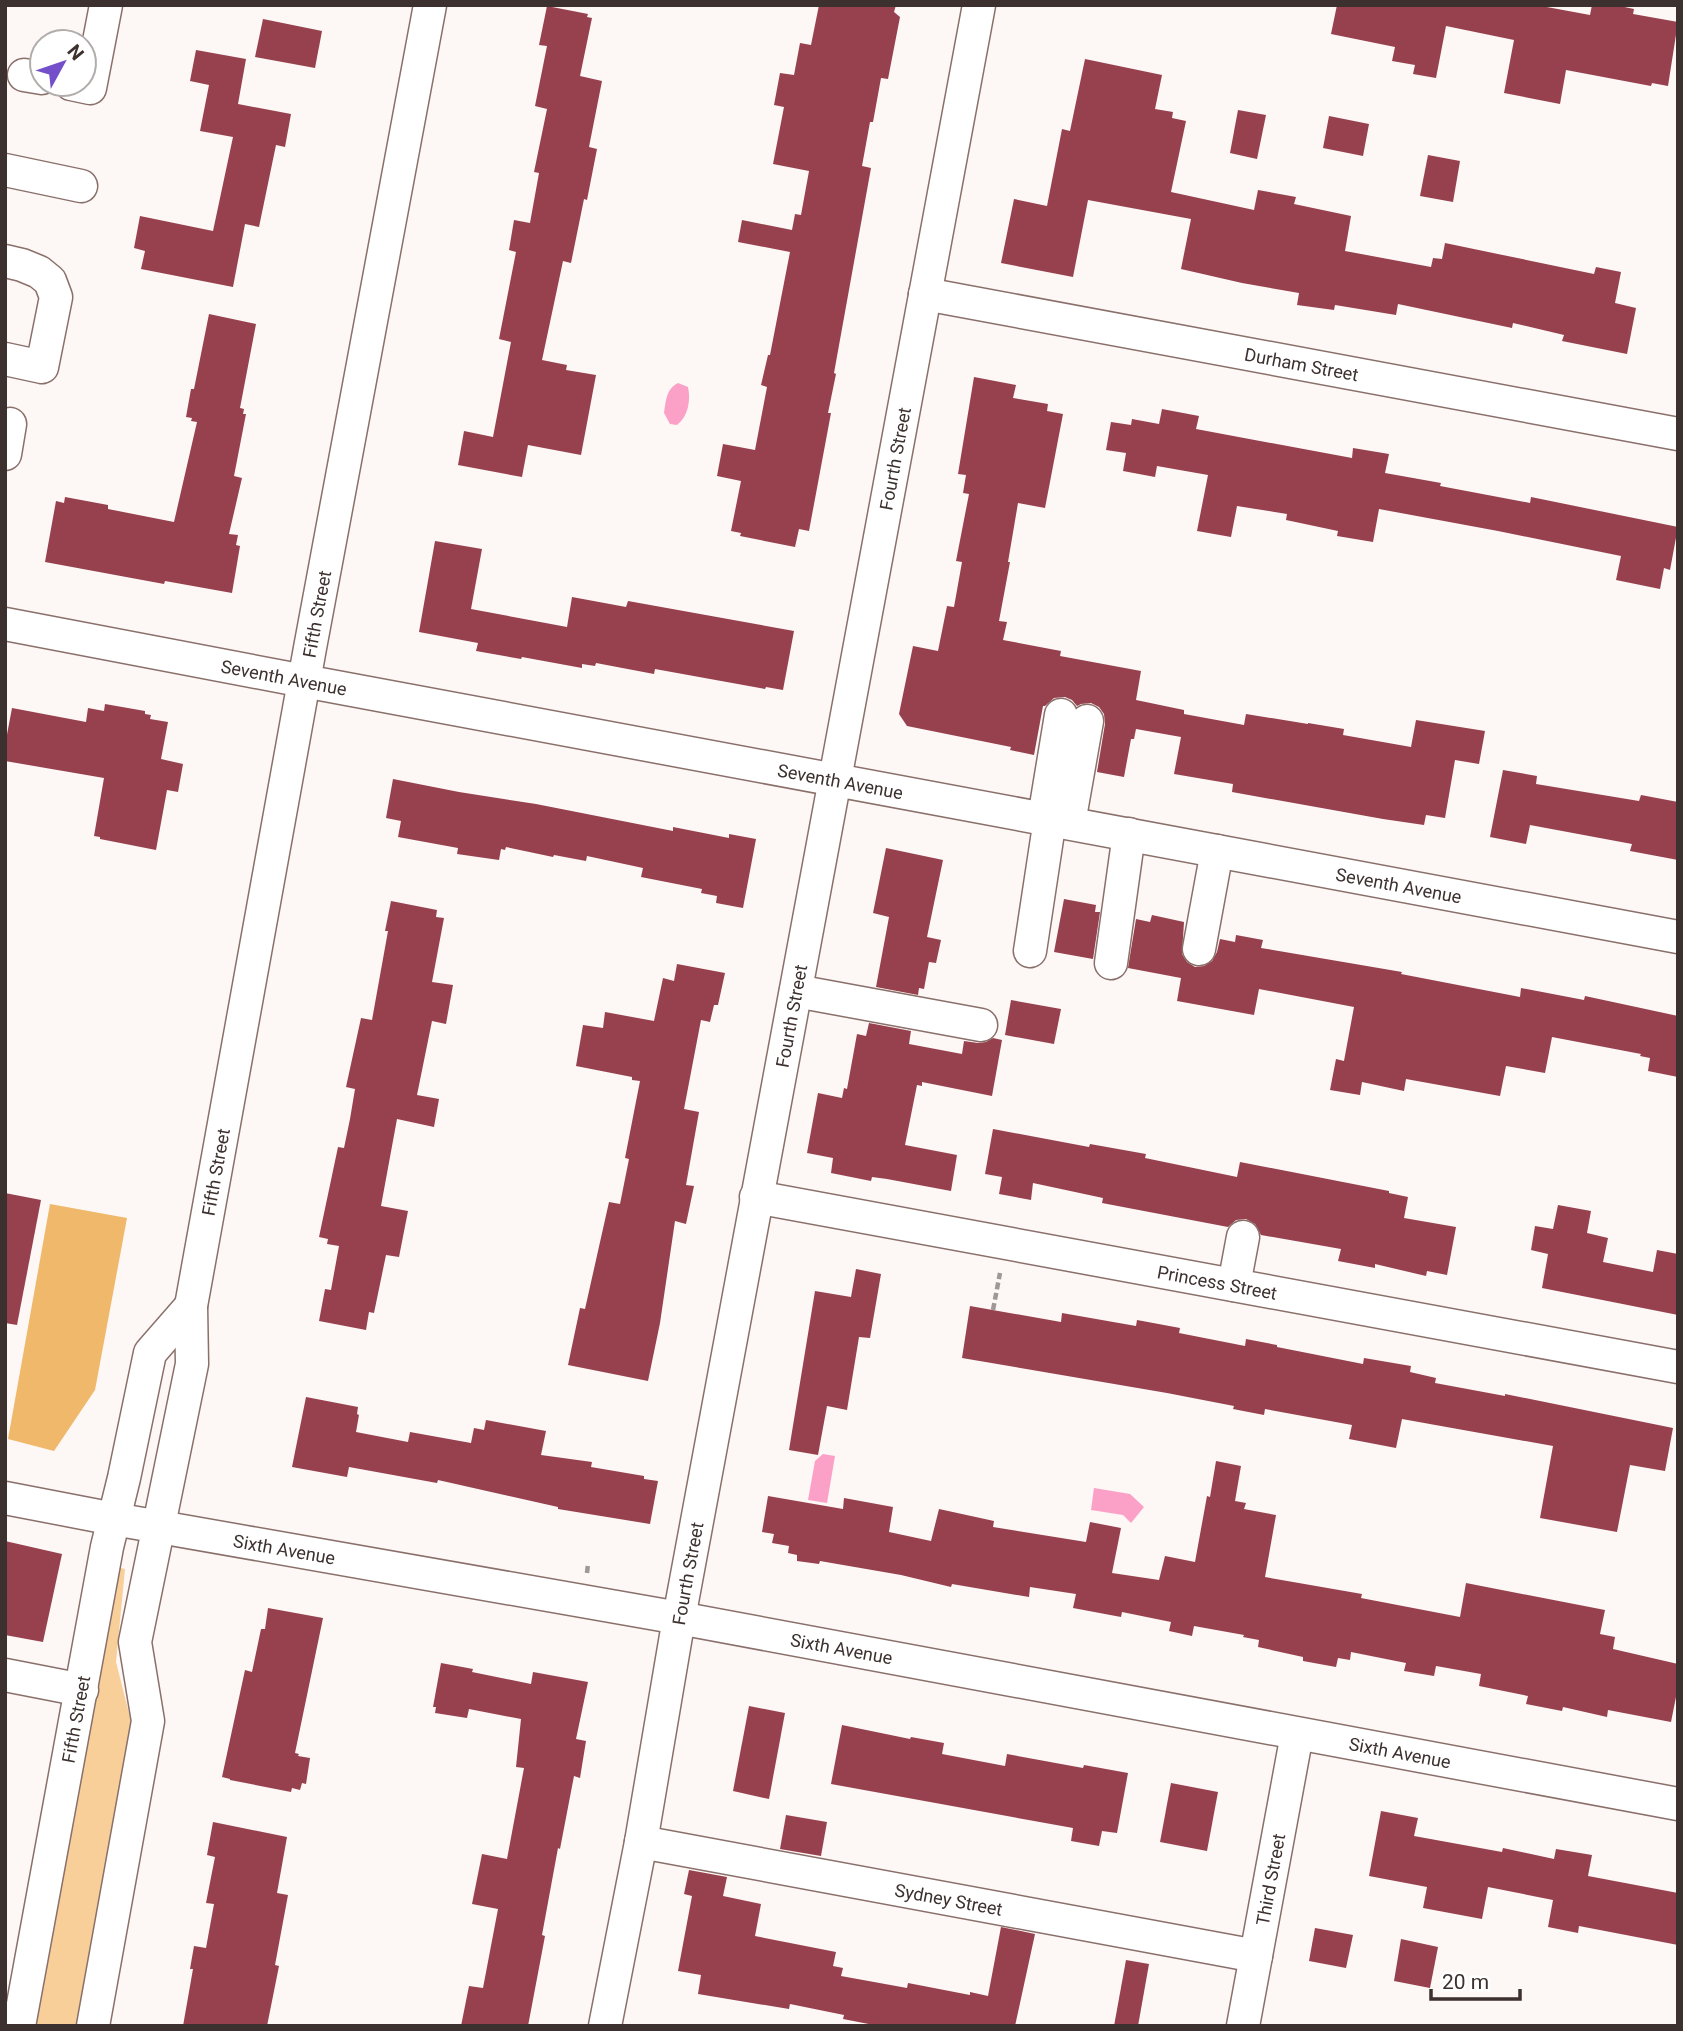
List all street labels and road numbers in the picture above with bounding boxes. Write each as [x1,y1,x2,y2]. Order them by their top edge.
street label: Durham Street [1243,343,1360,385]
street label: Fourth Street [875,405,915,512]
street label: Fifth Street [298,569,335,659]
street label: Seventh Avenue [219,655,349,699]
street label: Seventh Avenue [776,759,905,803]
street label: Seventh Avenue [1334,863,1463,907]
street label: Fourth Street [771,963,811,1069]
street label: Fifth Street [197,1126,233,1217]
street label: Princess Street [1156,1261,1279,1303]
street label: Fourth Street [668,1520,707,1626]
street label: Sixth Avenue [232,1530,337,1568]
street label: Sixth Avenue [789,1629,894,1668]
street label: Fifth Street [57,1674,94,1765]
street label: Sixth Avenue [1347,1732,1453,1772]
street label: Third Street [1251,1832,1289,1927]
street label: Sydney Street [893,1879,1004,1919]

